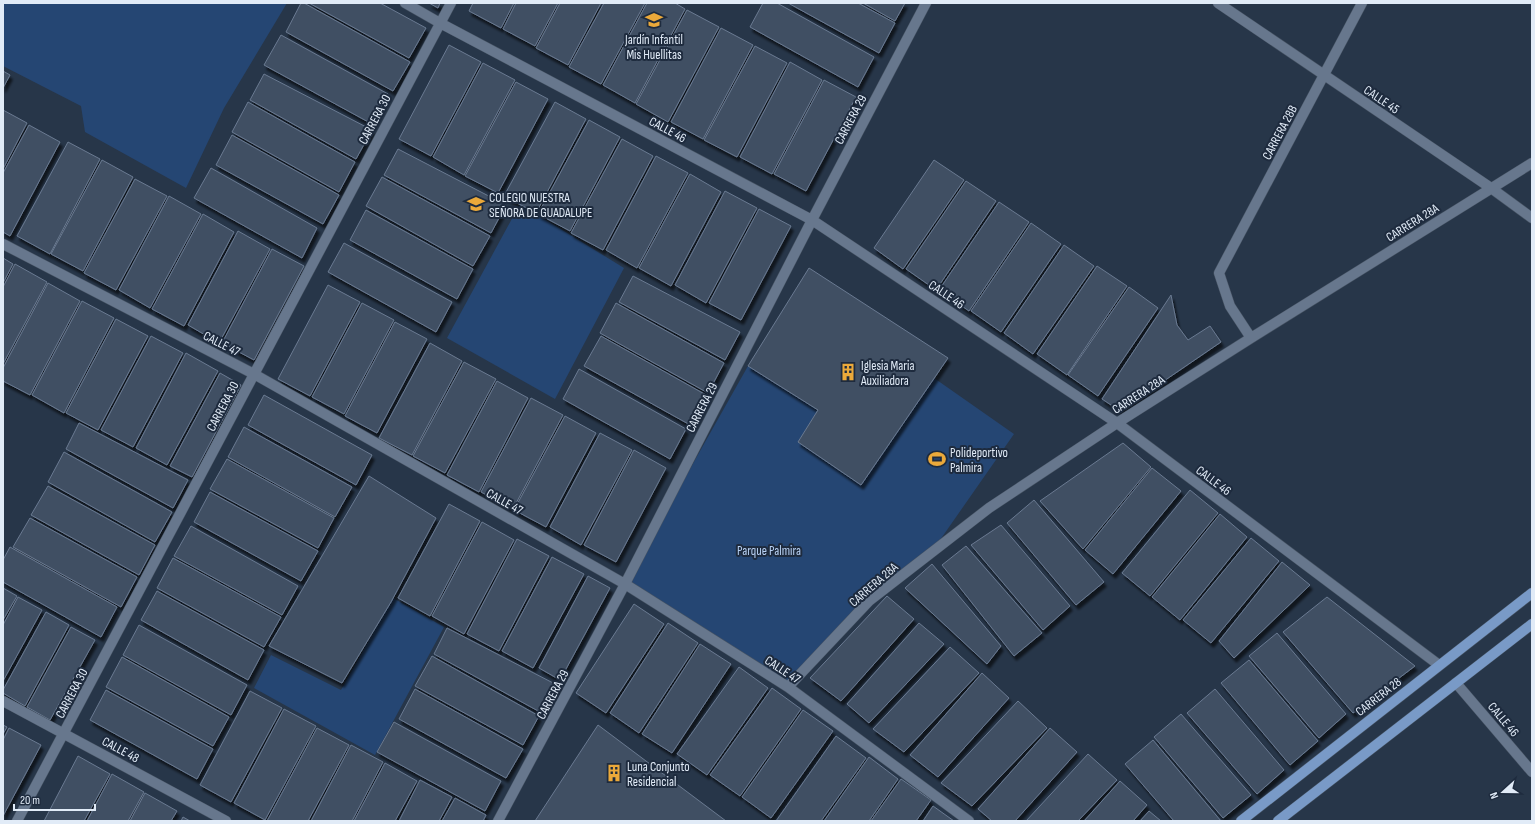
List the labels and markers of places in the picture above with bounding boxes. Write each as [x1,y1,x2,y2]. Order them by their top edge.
school or university icon: Jardín Infantil Mis Huellitas [644,10,664,30]
place label: Jardín Infantil Mis Huellitas [624,32,683,63]
place label: COLEGIO NUESTRA SEÑORA DE GUADALUPE [489,190,592,221]
school or university icon: COLEGIO NUESTRA SEÑORA DE GUADALUPE [466,194,486,214]
place label: Iglesia Maria Auxiliadora [860,358,915,389]
building icon: Iglesia Maria Auxiliadora [838,362,858,382]
place label: Polideportivo Palmira [950,445,1008,476]
sports icon: Polideportivo Palmira [927,449,947,469]
place label: Luna Conjunto Residencial [627,759,690,790]
building icon: Luna Conjunto Residencial [604,763,624,783]

